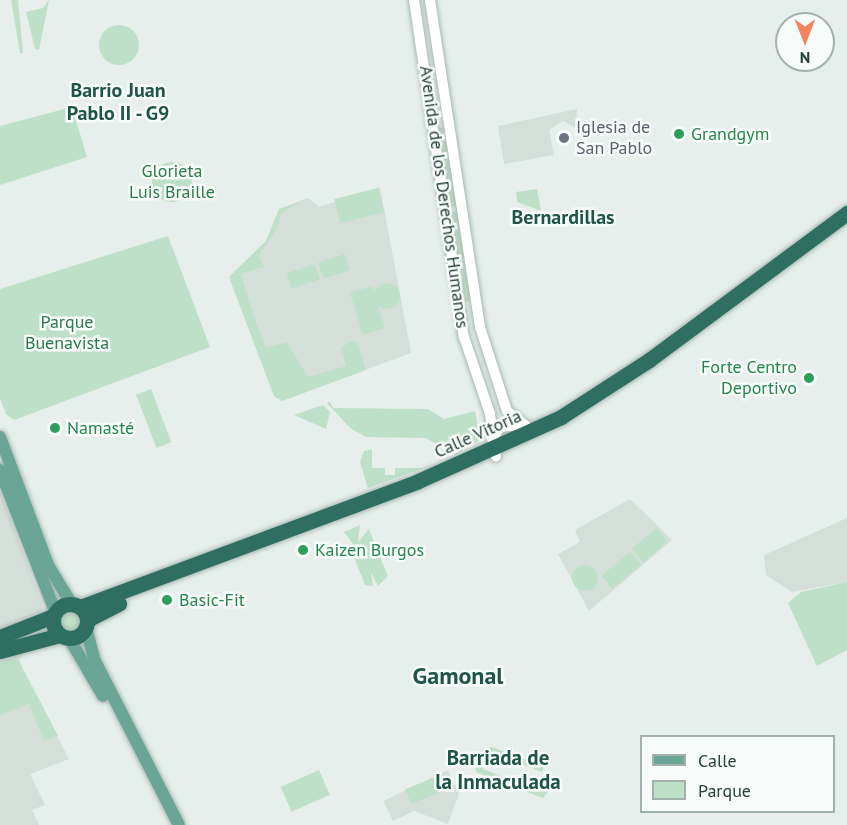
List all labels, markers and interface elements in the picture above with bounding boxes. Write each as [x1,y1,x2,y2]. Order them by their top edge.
north arrow [775,12,835,72]
text: N [800,48,810,68]
street label: Avenida de los Derechos Humanos [415,64,473,330]
district label: Barrio Juan Pablo II - G9 [65,78,171,125]
place label: Iglesia de San Pablo [576,117,652,160]
place label: Grandgym [691,123,769,145]
marker: Grandgym [672,127,686,141]
marker: Iglesia de San Pablo [557,131,571,145]
park label: Glorieta Luis Braille [129,161,215,204]
district label: Bernardillas [511,205,615,229]
park label: Parque Buenavista [25,312,109,354]
place label: Forte Centro Deportivo [701,357,797,400]
marker: Forte Centro Deportivo [802,371,816,385]
street label: Calle Vitoria [431,405,525,463]
place label: Namasté [67,417,134,439]
marker: Namasté [48,421,62,435]
place label: Kaizen Burgos [315,539,424,561]
marker: Kaizen Burgos [296,543,310,557]
place label: Basic-Fit [179,589,245,611]
marker: Basic-Fit [160,593,174,607]
district label: Gamonal [413,662,503,690]
legend [640,735,835,813]
district label: Barriada de la Inmaculada [435,745,561,795]
text: Calle [698,749,737,772]
text: Parque [698,779,751,802]

